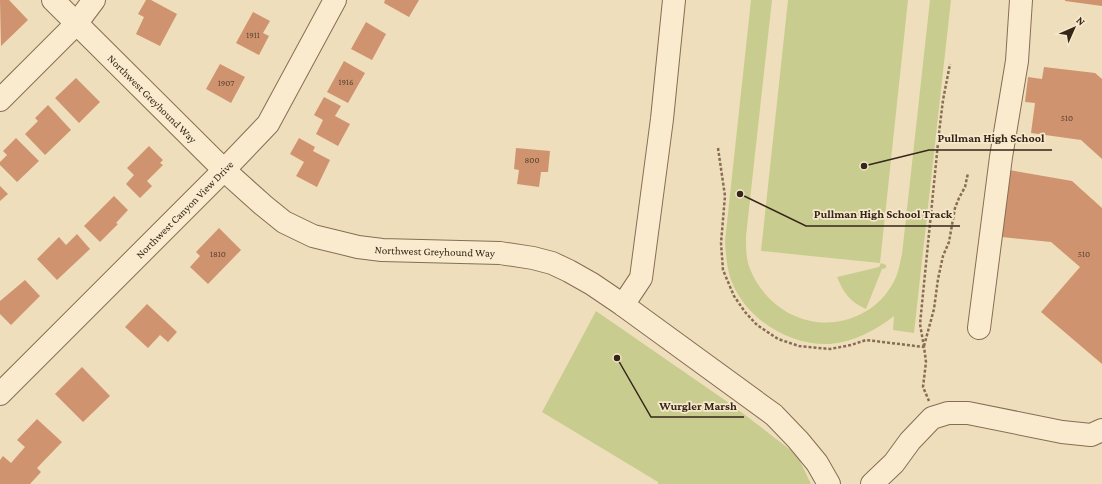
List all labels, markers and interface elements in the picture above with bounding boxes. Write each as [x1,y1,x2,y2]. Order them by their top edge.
north arrow [1054,8,1094,48]
text: N [1074,14,1088,28]
house number: 1911 [246,30,260,40]
street label: Northwest Greyhound Way [105,52,200,147]
house number: 1916 [338,77,354,87]
house number: 1907 [218,78,234,88]
house number: 510 [1061,113,1073,123]
callout: Pullman High School [929,126,1052,150]
text: Pullman High School [938,131,1045,145]
house number: 800 [524,155,540,165]
street label: Northwest Canyon View Drive [133,158,236,261]
callout: Pullman High School Track [806,202,960,226]
text: Pullman High School Track [814,207,953,221]
street label: Northwest Greyhound Way [374,243,496,260]
house number: 1810 [210,249,226,259]
house number: 510 [1078,249,1090,259]
callout: Wurgler Marsh [651,393,744,417]
text: Wurgler Marsh [658,399,737,413]

